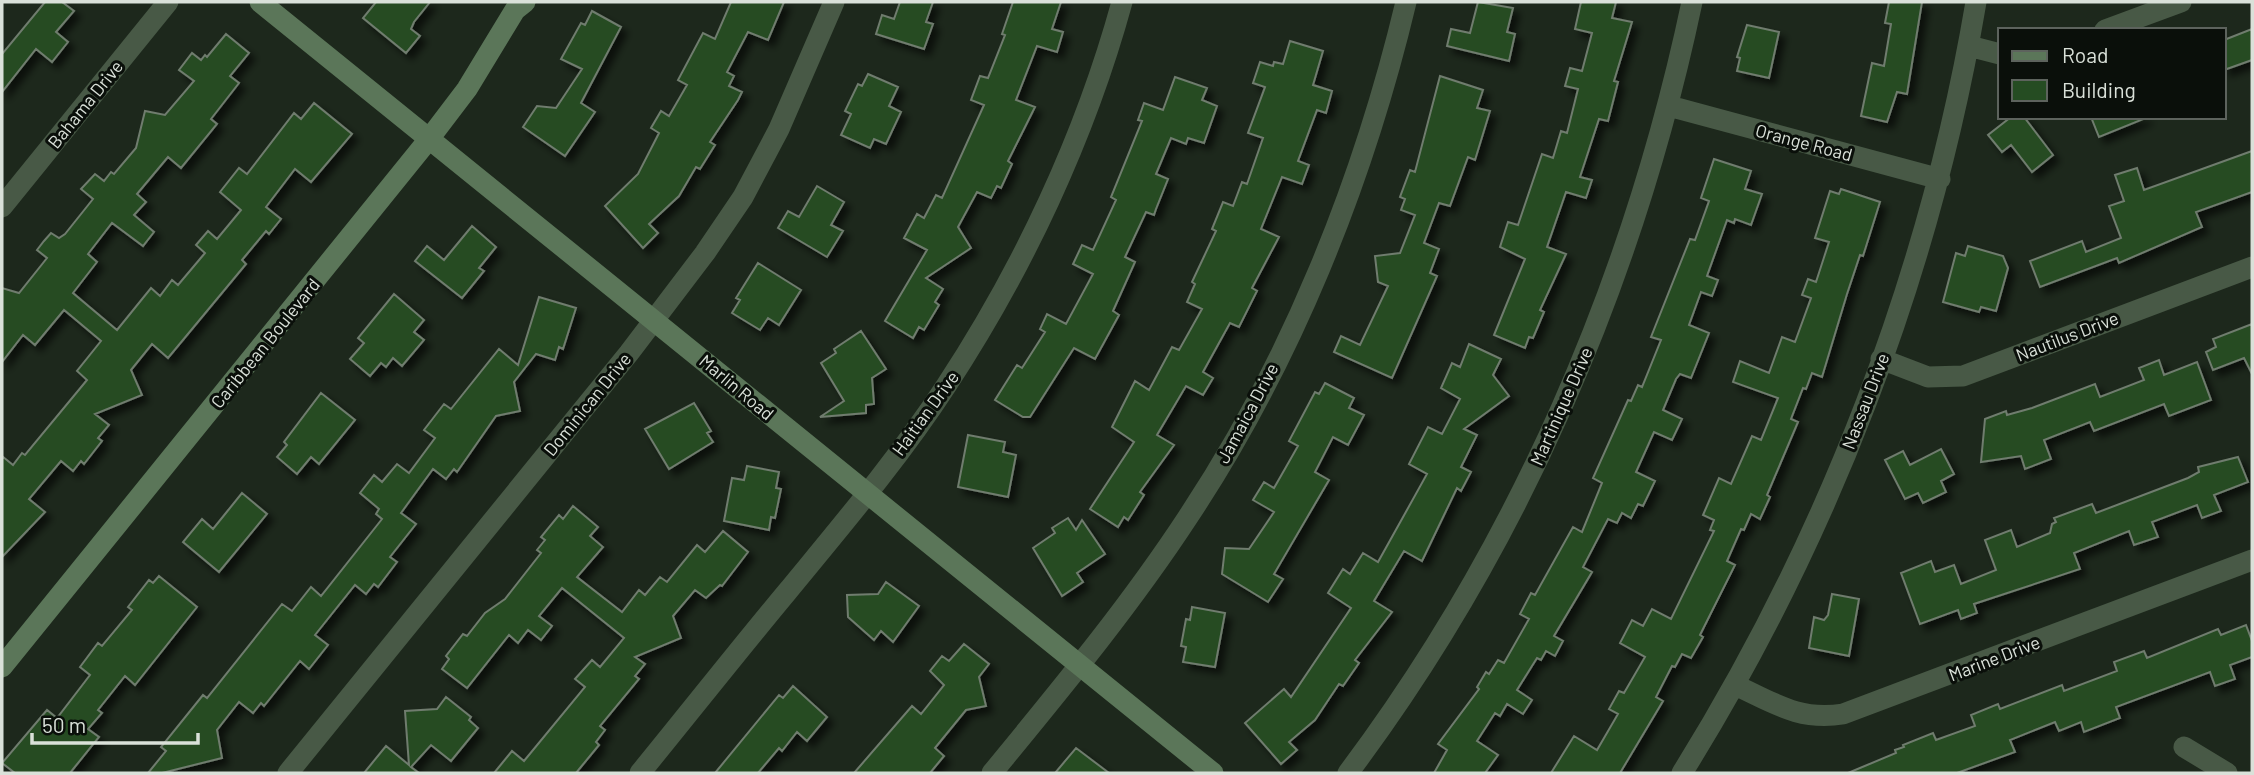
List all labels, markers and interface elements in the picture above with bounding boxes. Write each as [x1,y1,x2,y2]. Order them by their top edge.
legend [1998,28,2226,119]
text: Road [2062,42,2108,67]
street label: Bahama Drive [43,55,127,153]
text: Building [2062,77,2136,102]
street label: Orange Road [1753,119,1855,165]
street label: Caribbean Boulevard [206,274,324,412]
street label: Nautilus Drive [2012,306,2122,366]
street label: Martinique Drive [1525,343,1597,469]
street label: Dominican Drive [539,348,635,460]
street label: Marlin Road [695,350,779,424]
street label: Nassau Drive [1837,350,1893,452]
street label: Jamaica Drive [1211,359,1283,467]
street label: Haitian Drive [887,366,963,460]
street label: Marine Drive [1945,631,2043,685]
scale bar [32,702,198,746]
text: 50 m [42,712,86,737]

